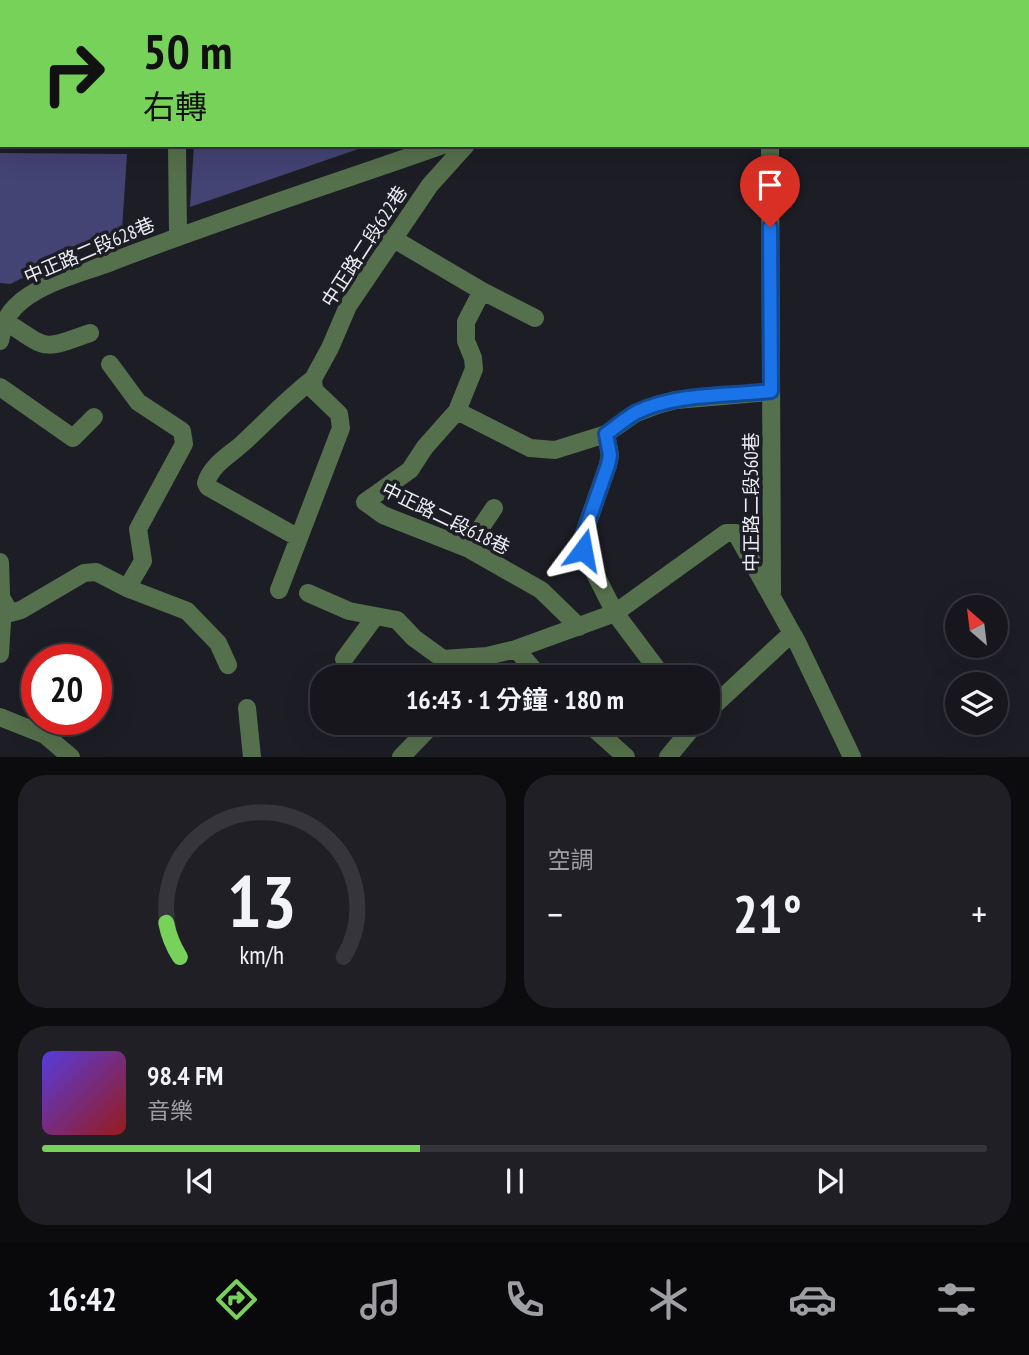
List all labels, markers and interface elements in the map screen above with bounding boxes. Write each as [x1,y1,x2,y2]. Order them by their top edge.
text: 50 m [143,19,232,83]
icon: right [28,28,119,119]
text: 右轉 [143,85,207,127]
pin [740,155,800,227]
icon: arrive [751,166,789,204]
street label: 中正路二段622巷 [316,181,412,311]
street label: 中正路二段628巷 [20,212,158,288]
street label: 中正路二段560巷 [739,432,763,572]
street label: 中正路二段618巷 [378,477,514,559]
position arrow [546,513,620,587]
north arrow [945,595,1008,658]
map controls [945,595,1008,735]
speed limit sign: 20 [21,644,112,735]
button: layers [945,672,1008,735]
text: 16:43 · 1 分鐘 · 180 m [406,683,624,716]
text: 空調 [548,845,594,874]
text: 13 [227,854,297,948]
text: 21° [733,880,802,947]
text: − [548,889,563,938]
text: + [971,889,987,938]
text: km/h [240,939,284,971]
text: 98.4 FM [147,1059,223,1092]
text: 音樂 [147,1096,193,1125]
icon: previous [181,1162,219,1200]
icon: pause [496,1162,534,1200]
icon: next [811,1162,849,1200]
icon: directions [212,1275,261,1324]
icon: music [356,1275,405,1324]
icon: phone [500,1275,549,1324]
icon: climate [644,1275,693,1324]
icon: car [788,1275,837,1324]
icon: filters [932,1275,981,1324]
text: 16:42 [48,1278,117,1320]

